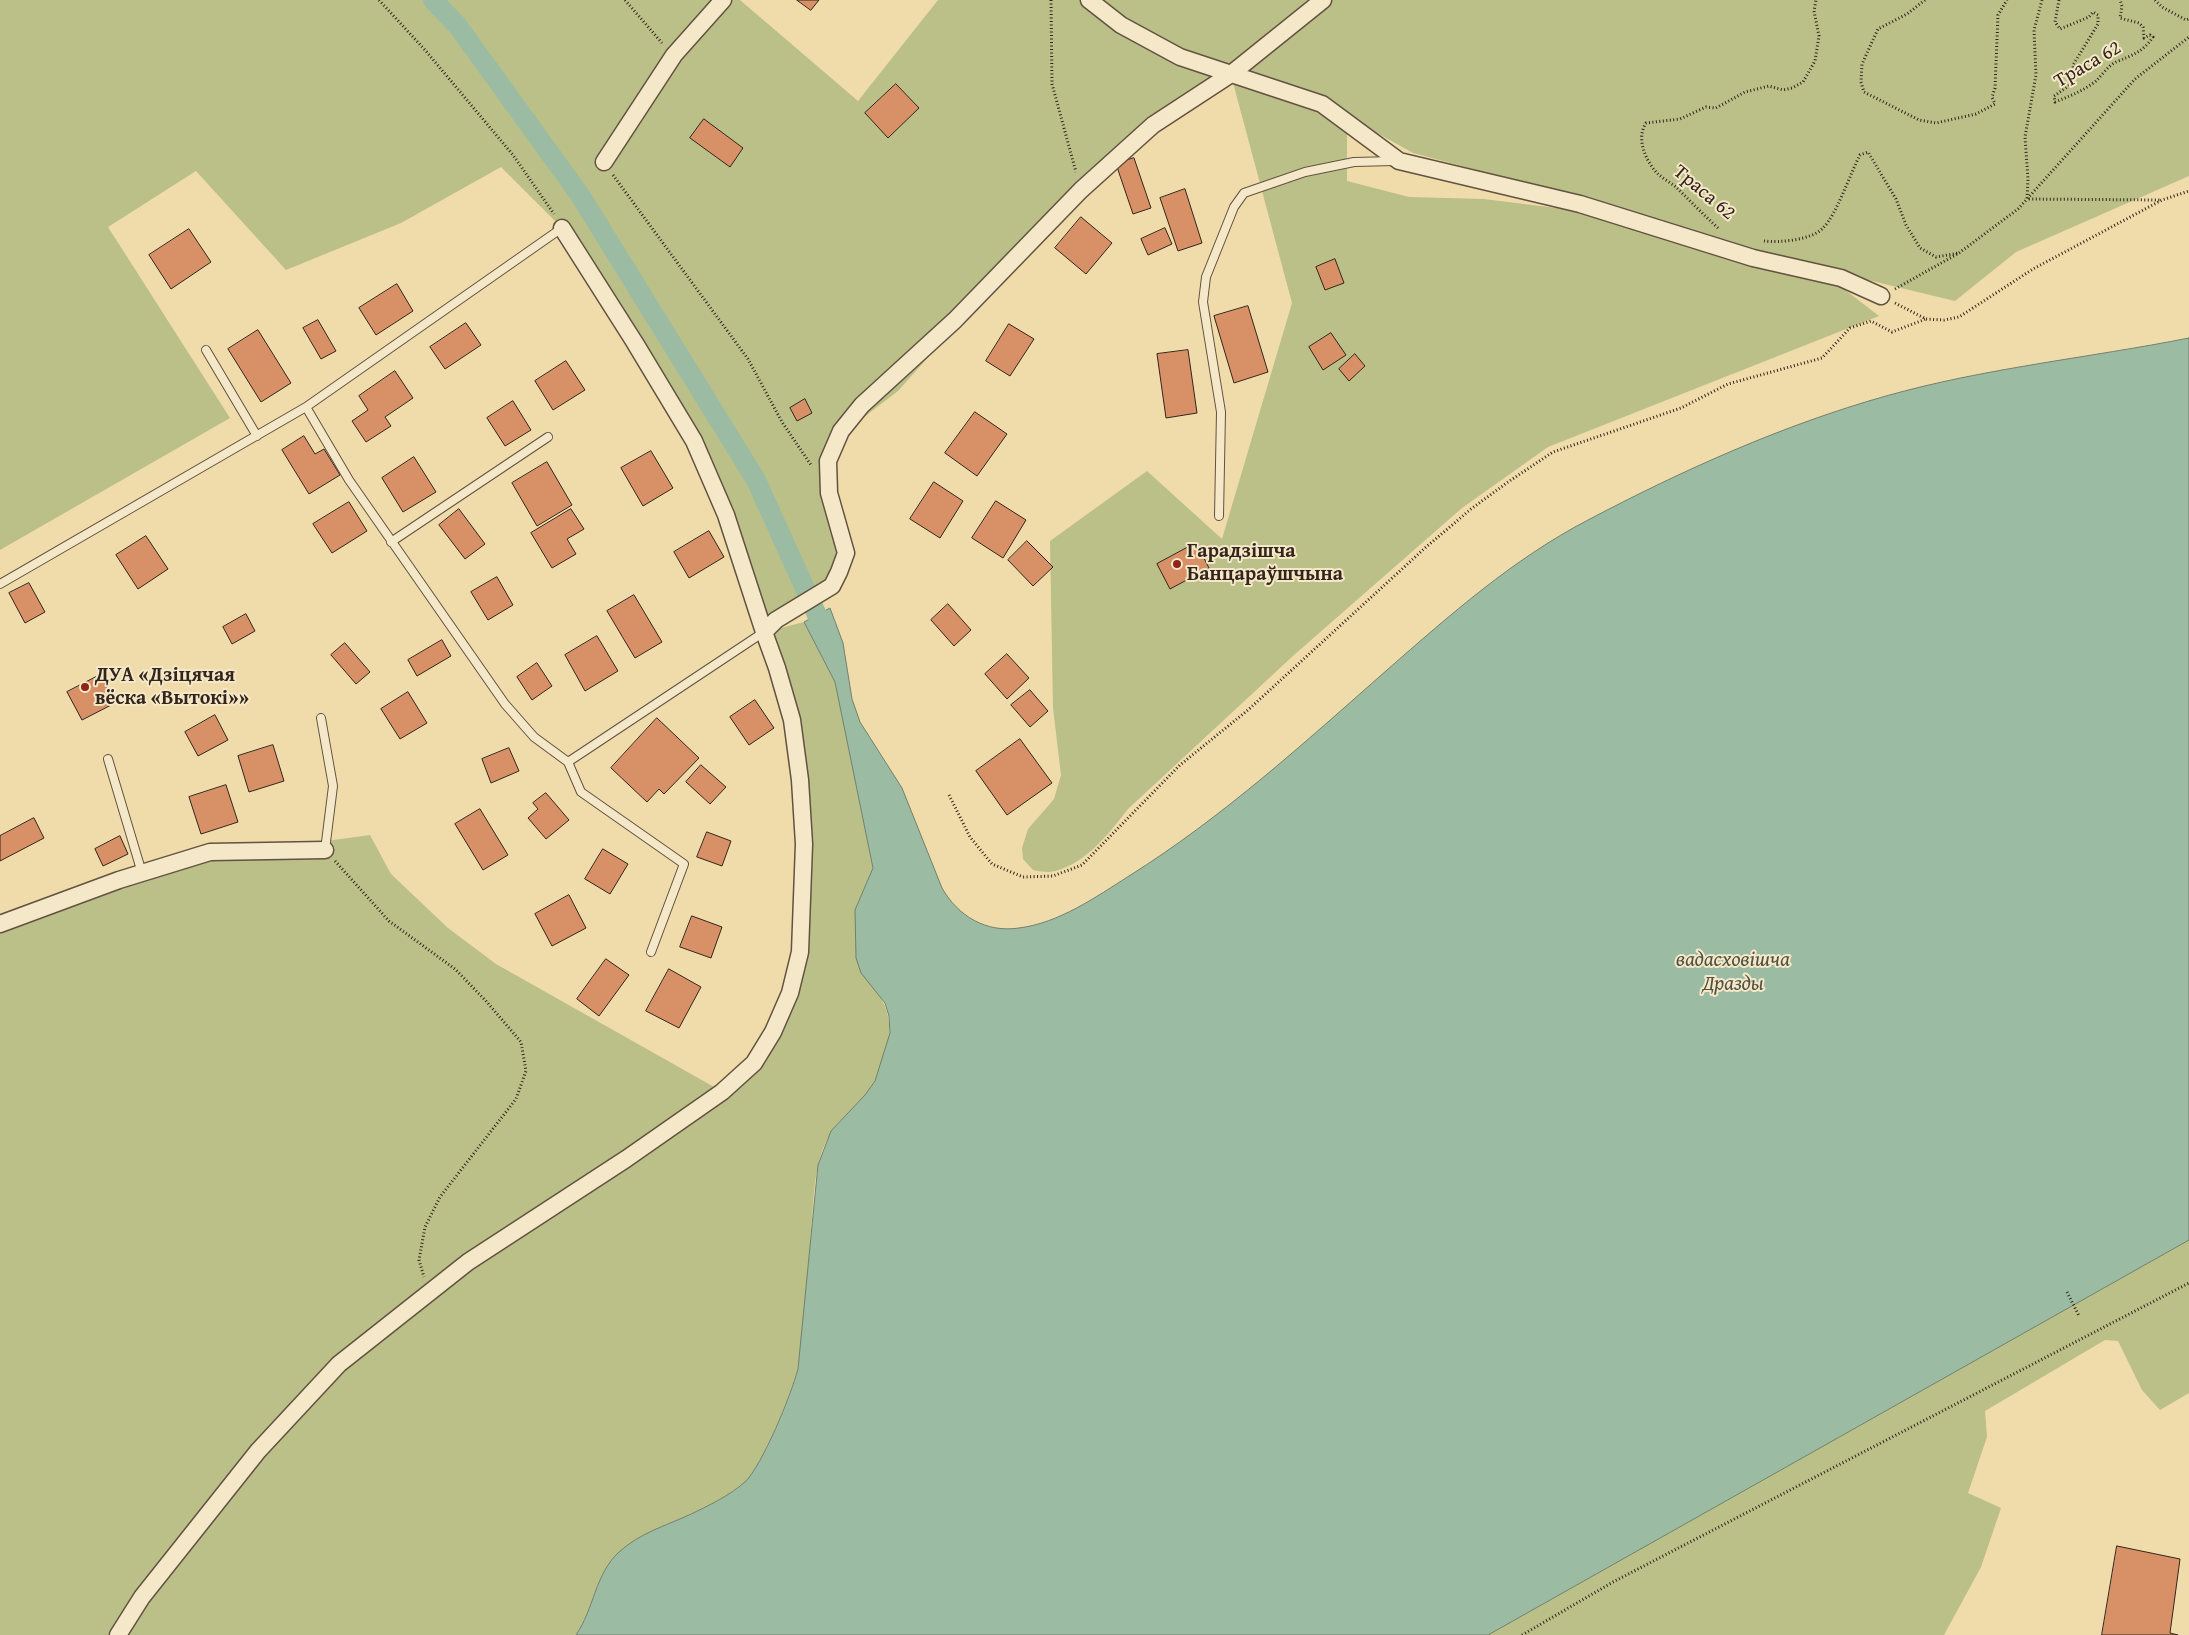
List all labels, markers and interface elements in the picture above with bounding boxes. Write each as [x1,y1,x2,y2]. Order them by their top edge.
street label: Траса 62 [2050,36,2126,94]
street label: Траса 62 [1668,160,1740,226]
place label: Гарадзішча Банцараўшчына [1187,540,1343,587]
marker: Гарадзішча Банцараўшчына [1171,558,1183,570]
place label: ДУА «Дзіцячая вёска «Вытокі»» [95,664,249,711]
marker: ДУА «Дзіцячая вёска «Вытокі»» [79,681,91,693]
water label: вадасховішча Дразды [1676,948,1790,998]

